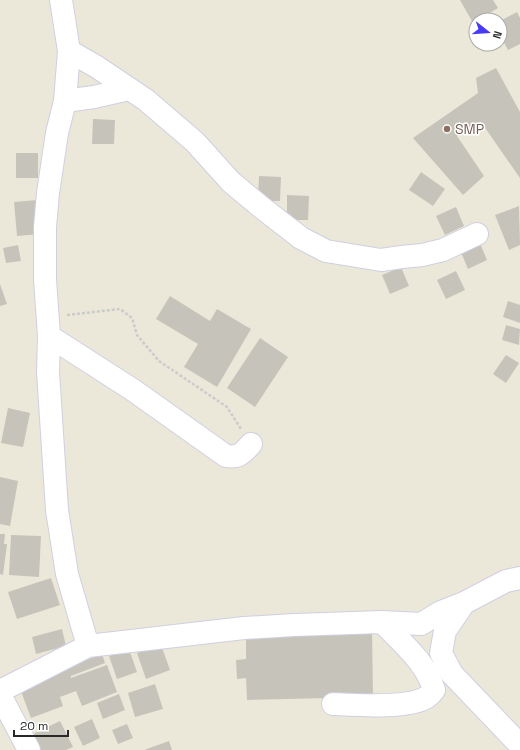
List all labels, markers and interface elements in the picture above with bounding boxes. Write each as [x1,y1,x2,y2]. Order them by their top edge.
north arrow [468,12,508,52]
text: N [490,29,505,40]
place label: SMP [455,120,484,138]
marker: SMP [442,124,452,134]
scale bar [14,712,68,738]
text: 20 m [20,718,48,734]

